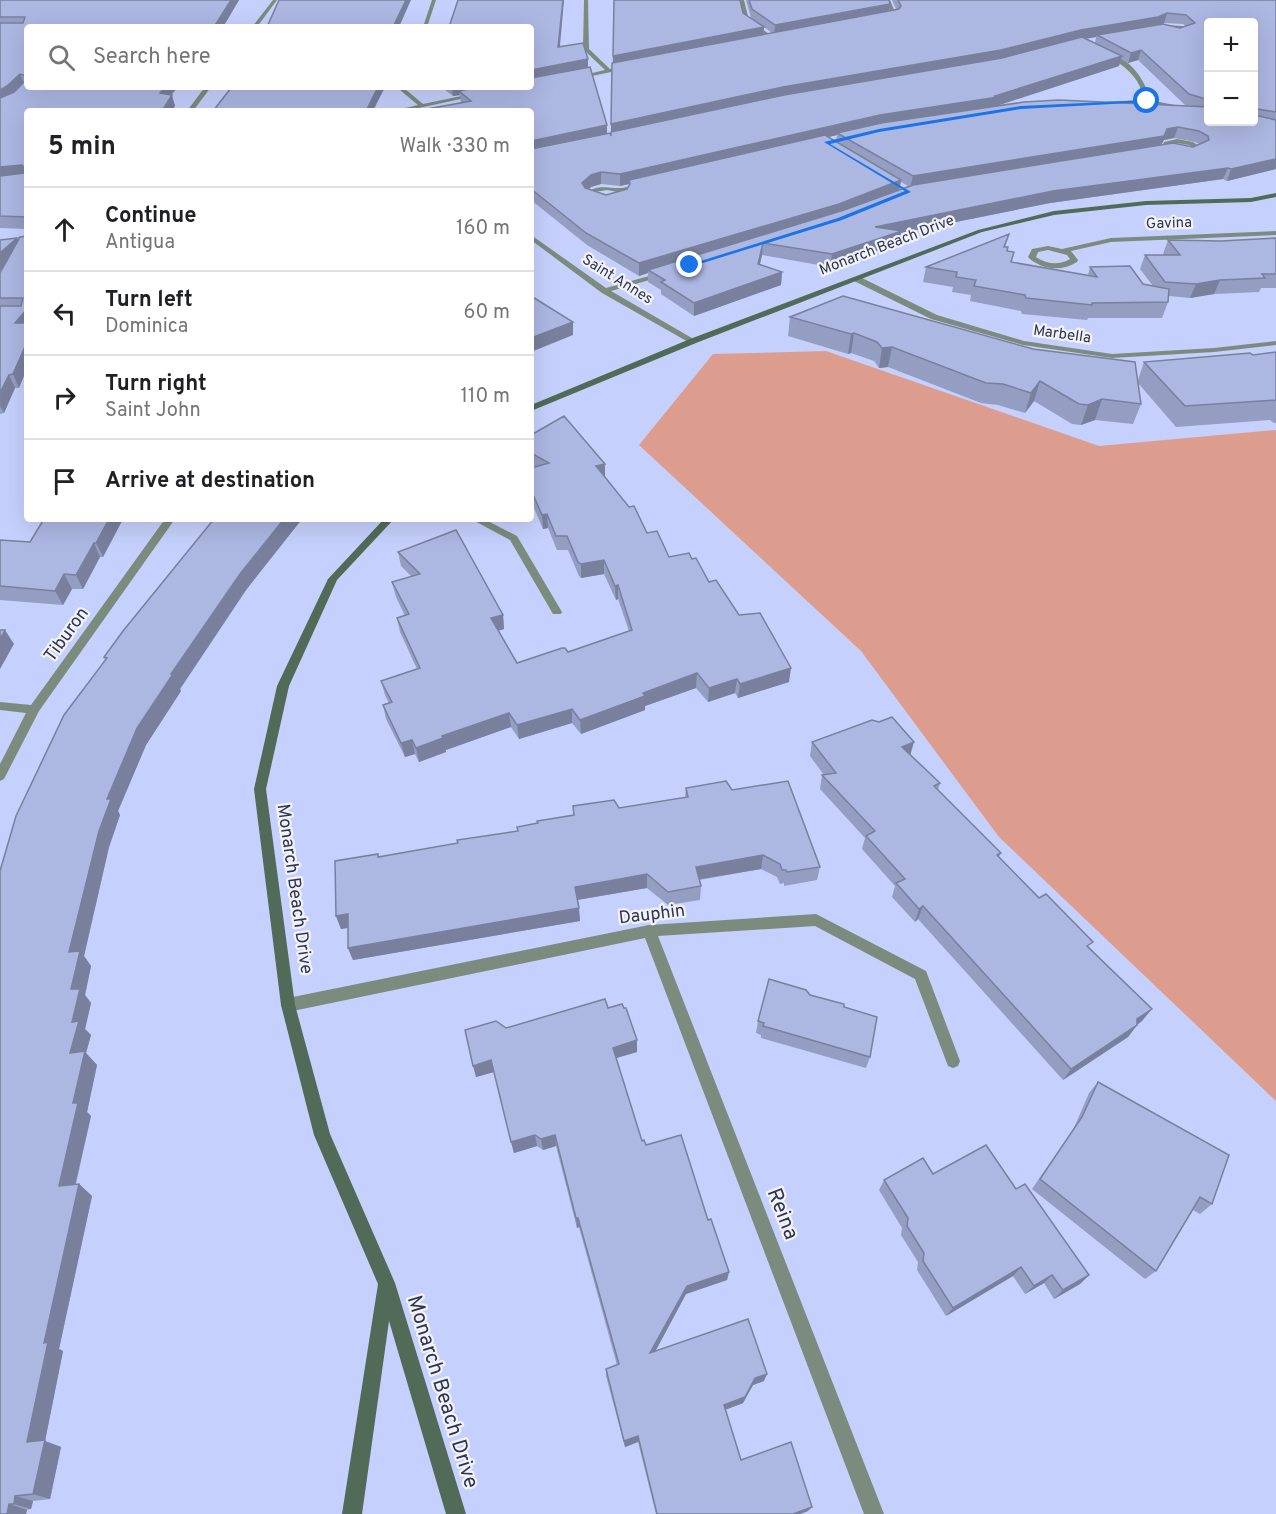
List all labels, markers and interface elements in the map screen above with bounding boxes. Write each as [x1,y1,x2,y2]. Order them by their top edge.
map controls [1204,18,1258,126]
button: + [1204,18,1258,72]
search box [24,24,534,90]
icon: search [45,41,78,74]
text: Search here [93,44,211,71]
button: − [1204,72,1258,126]
route start [1133,87,1159,113]
text: 5 min [48,131,116,164]
text: Walk · 330 m [400,134,510,160]
text: Continue [105,203,196,230]
street label: Monarch Beach Drive [817,212,957,280]
icon: ahead [48,213,81,246]
street label: Gavina [1146,214,1192,234]
text: 160 m [456,216,510,242]
text: Antigua [105,230,175,256]
street label: Saint Annes [578,251,656,309]
route end [676,251,702,277]
text: Turn left [105,287,193,314]
icon: left [48,297,81,330]
text: 60 m [464,300,510,326]
text: Dominica [105,314,188,340]
street label: Marbella [1032,322,1092,348]
text: Turn right [105,371,207,398]
icon: right [48,381,81,414]
text: 110 m [461,384,510,410]
text: Saint John [105,398,201,424]
icon: arrive [48,465,81,498]
text: Arrive at destination [105,468,315,495]
street label: Tiburon [39,603,95,667]
street label: Monarch Beach Drive [271,802,317,976]
street label: Dauphin [617,900,687,930]
street label: Reina [760,1184,804,1244]
street label: Monarch Beach Drive [400,1292,484,1492]

